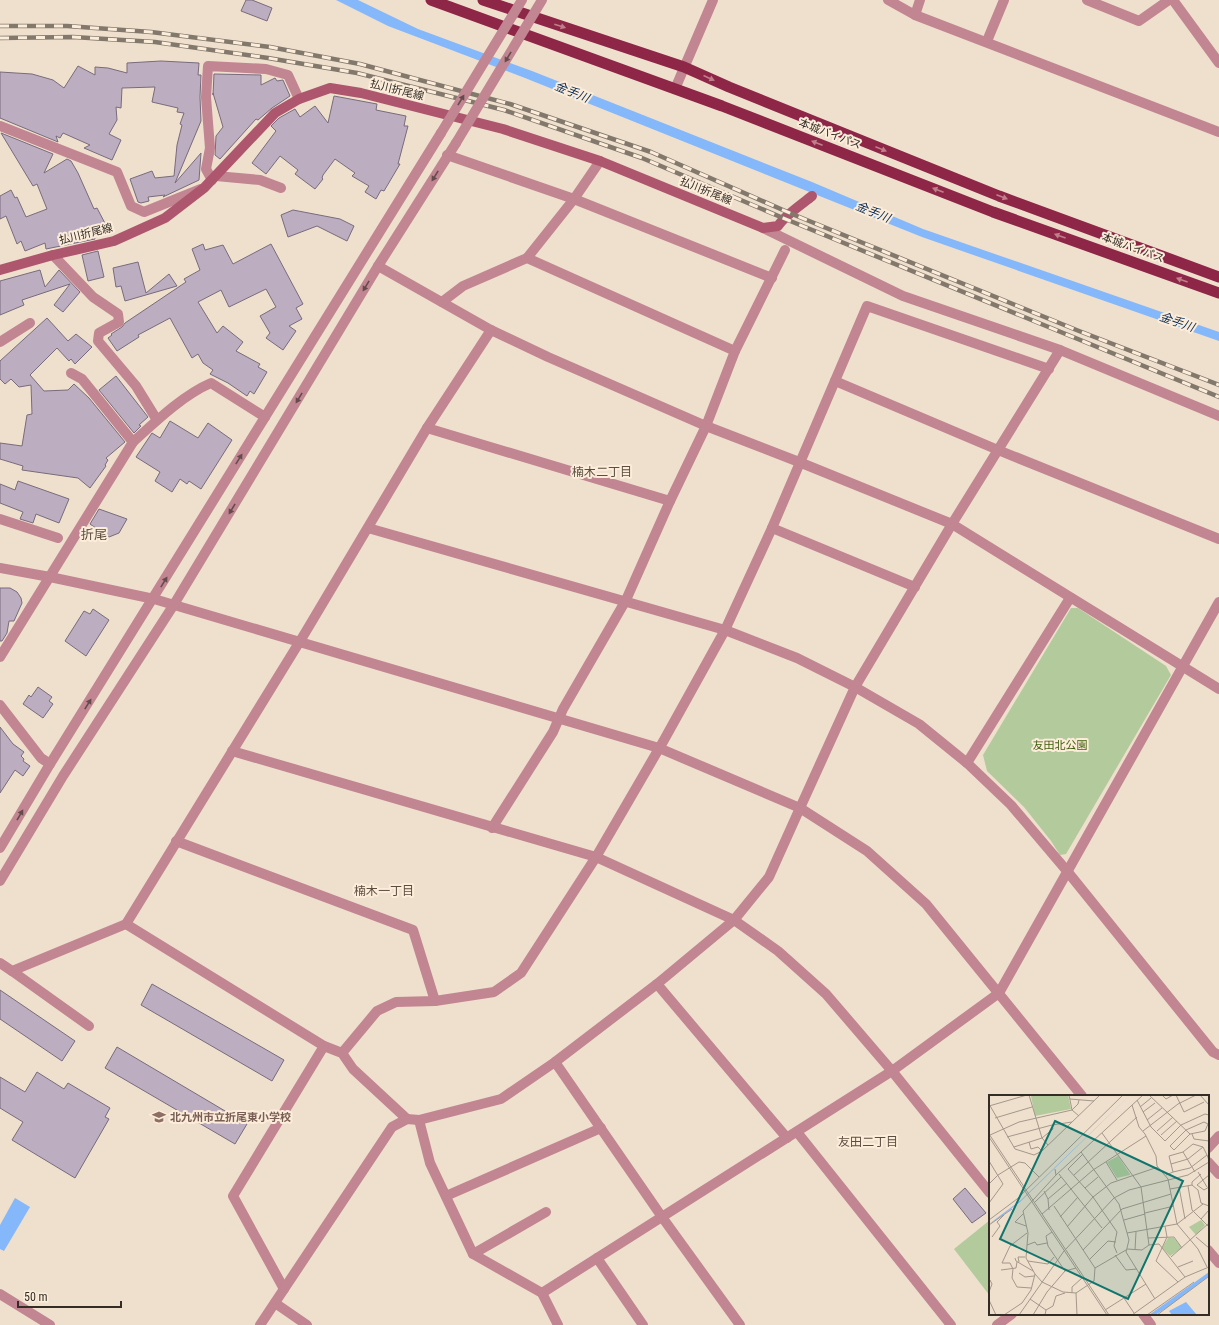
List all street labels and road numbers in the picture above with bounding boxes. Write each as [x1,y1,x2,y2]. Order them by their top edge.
street label: 払川折尾線 [369,77,425,103]
street label: 本城バイパス [797,116,863,152]
street label: 払川折尾線 [678,175,734,207]
street label: 払川折尾線 [58,221,114,247]
street label: 本城バイパス [1100,231,1166,265]

